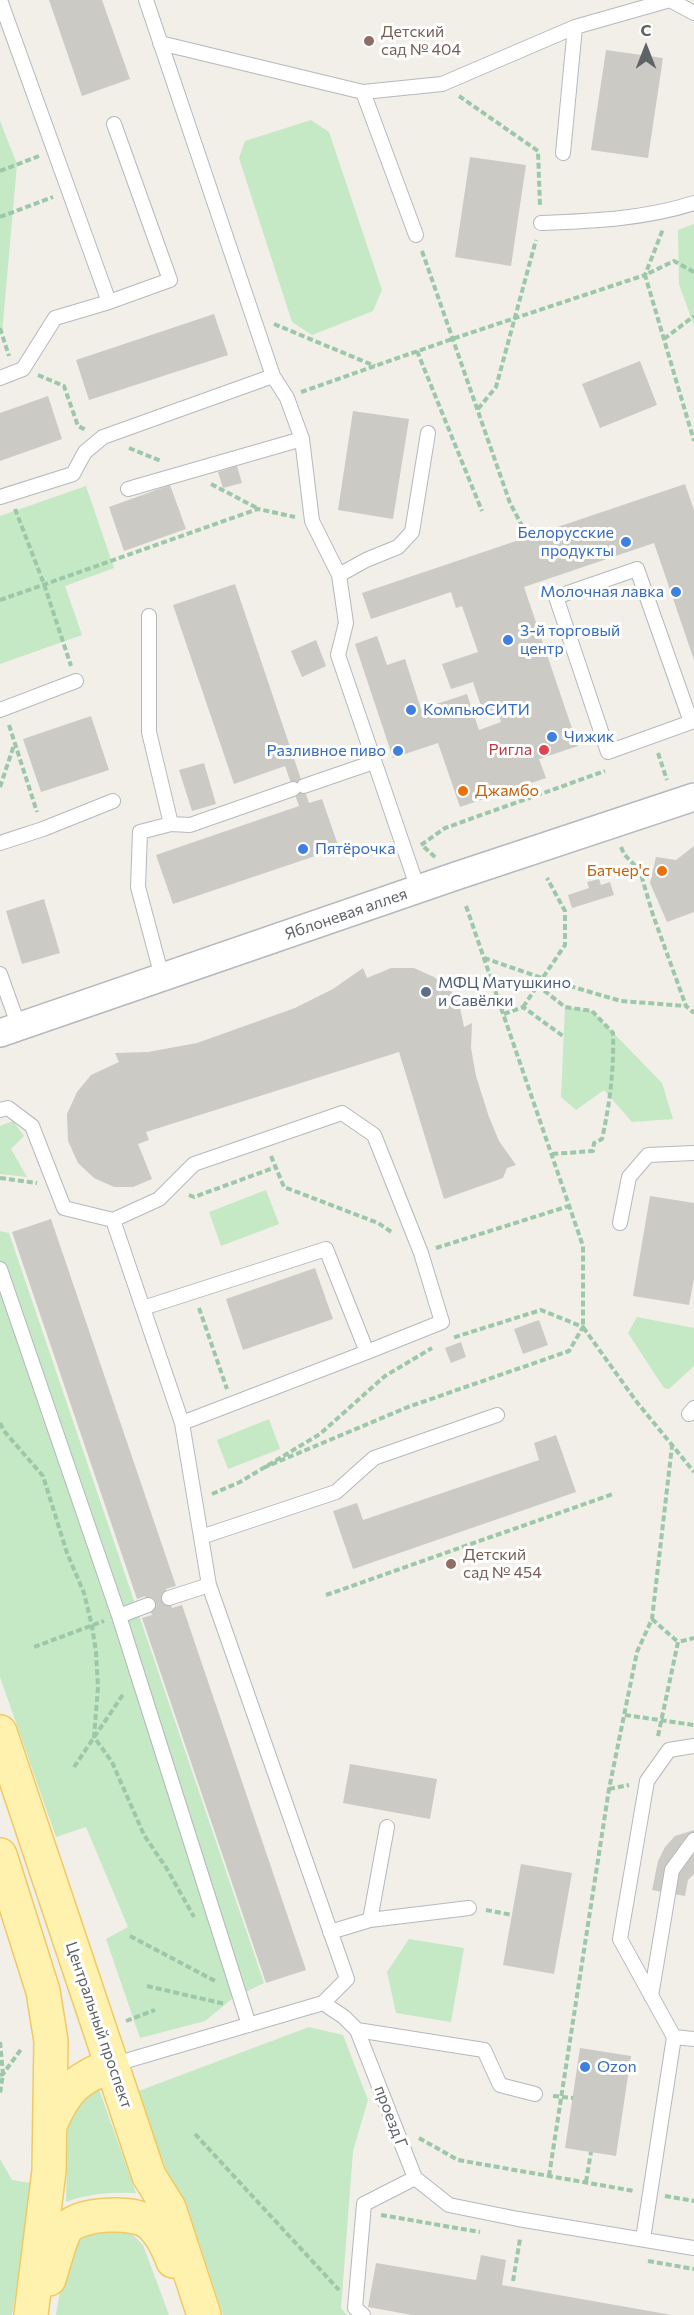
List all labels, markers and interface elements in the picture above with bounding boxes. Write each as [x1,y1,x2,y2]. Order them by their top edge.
north arrow [616,18,676,78]
text: С [641,20,651,39]
place label: Детский сад № 404 [381,22,461,60]
marker: Детский сад № 404 [362,34,376,48]
place label: Белорусские продукты [518,523,614,561]
marker: Белорусские продукты [619,535,633,549]
place label: Молочная лавка [540,582,664,602]
marker: Молочная лавка [669,585,683,599]
place label: 3-й торговый центр [520,621,620,659]
marker: 3-й торговый центр [501,633,515,647]
place label: КомпьюСИТИ [423,700,530,720]
marker: КомпьюСИТИ [404,703,418,717]
place label: Чижик [564,727,614,747]
marker: Чижик [545,730,559,744]
place label: Ригла [489,740,532,760]
place label: Разливное пиво [267,741,386,761]
marker: Ригла [537,743,551,757]
marker: Разливное пиво [391,744,405,758]
place label: Джамбо [475,781,539,801]
marker: Джамбо [456,784,470,798]
place label: Пятёрочка [315,839,395,859]
marker: Пятёрочка [296,842,310,856]
place label: Батчер'с [587,861,650,881]
marker: Батчер'с [655,864,669,878]
street label: Яблоневая аллея [282,884,410,944]
place label: МФЦ Матушкино и Савёлки [438,973,571,1011]
marker: МФЦ Матушкино и Савёлки [419,985,433,999]
place label: Детский сад № 454 [463,1545,542,1583]
marker: Детский сад № 454 [444,1557,458,1571]
street label: Центральный проспект [61,1939,137,2111]
place label: Ozon [597,2057,637,2077]
marker: Ozon [578,2060,592,2074]
street label: проезд Г [370,2083,412,2151]

